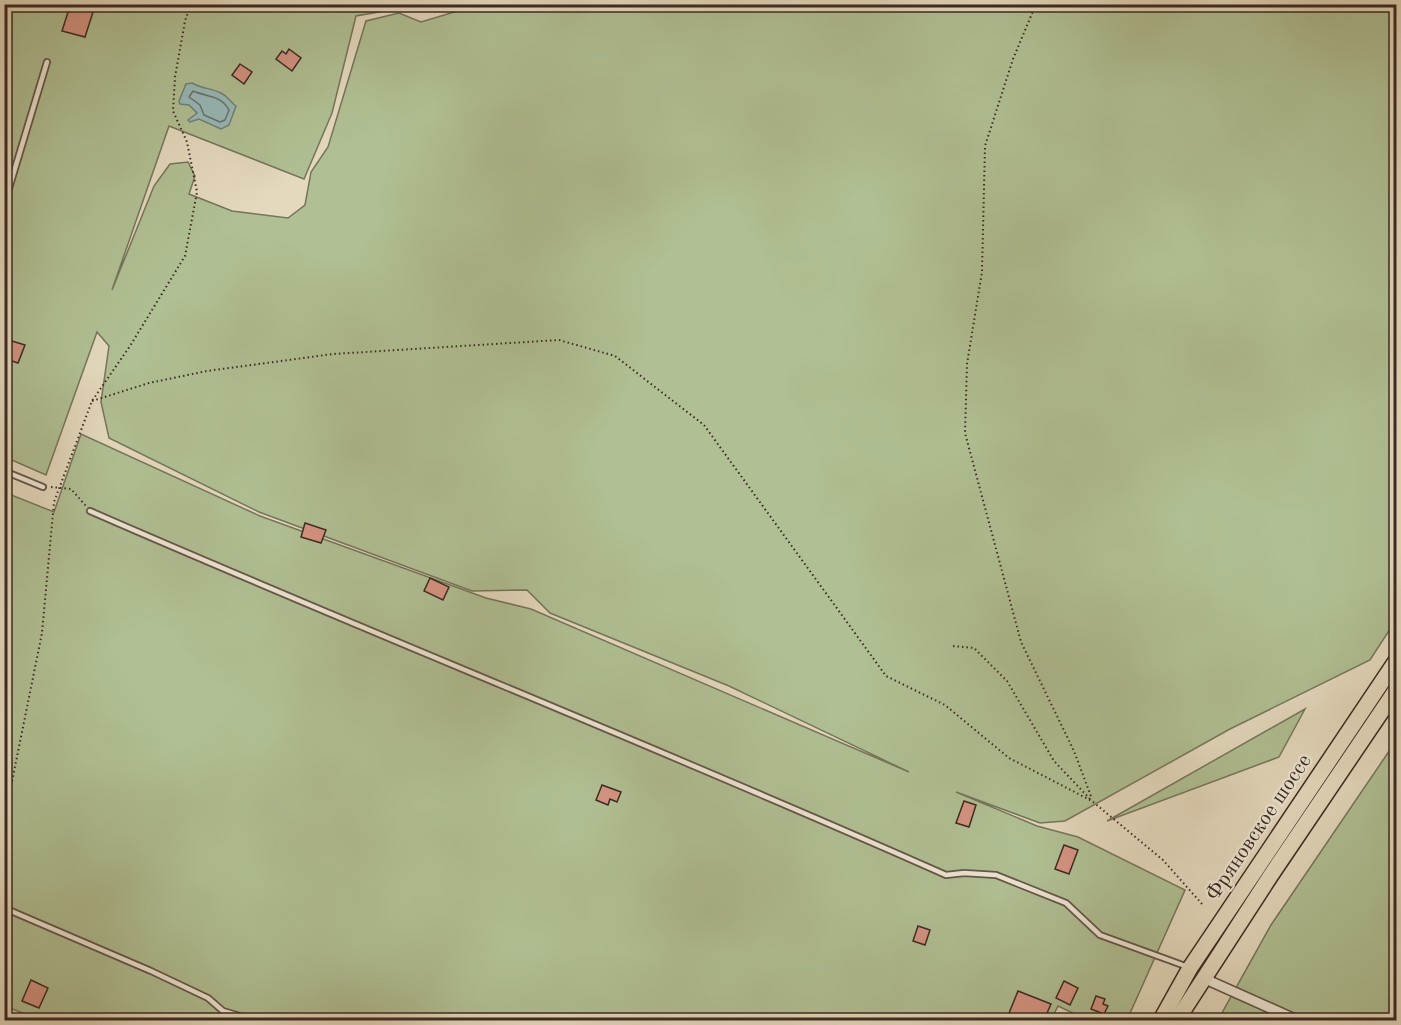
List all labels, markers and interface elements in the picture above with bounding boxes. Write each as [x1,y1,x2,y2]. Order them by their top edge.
street label: Фряновское шоссе [1203,751,1316,905]

